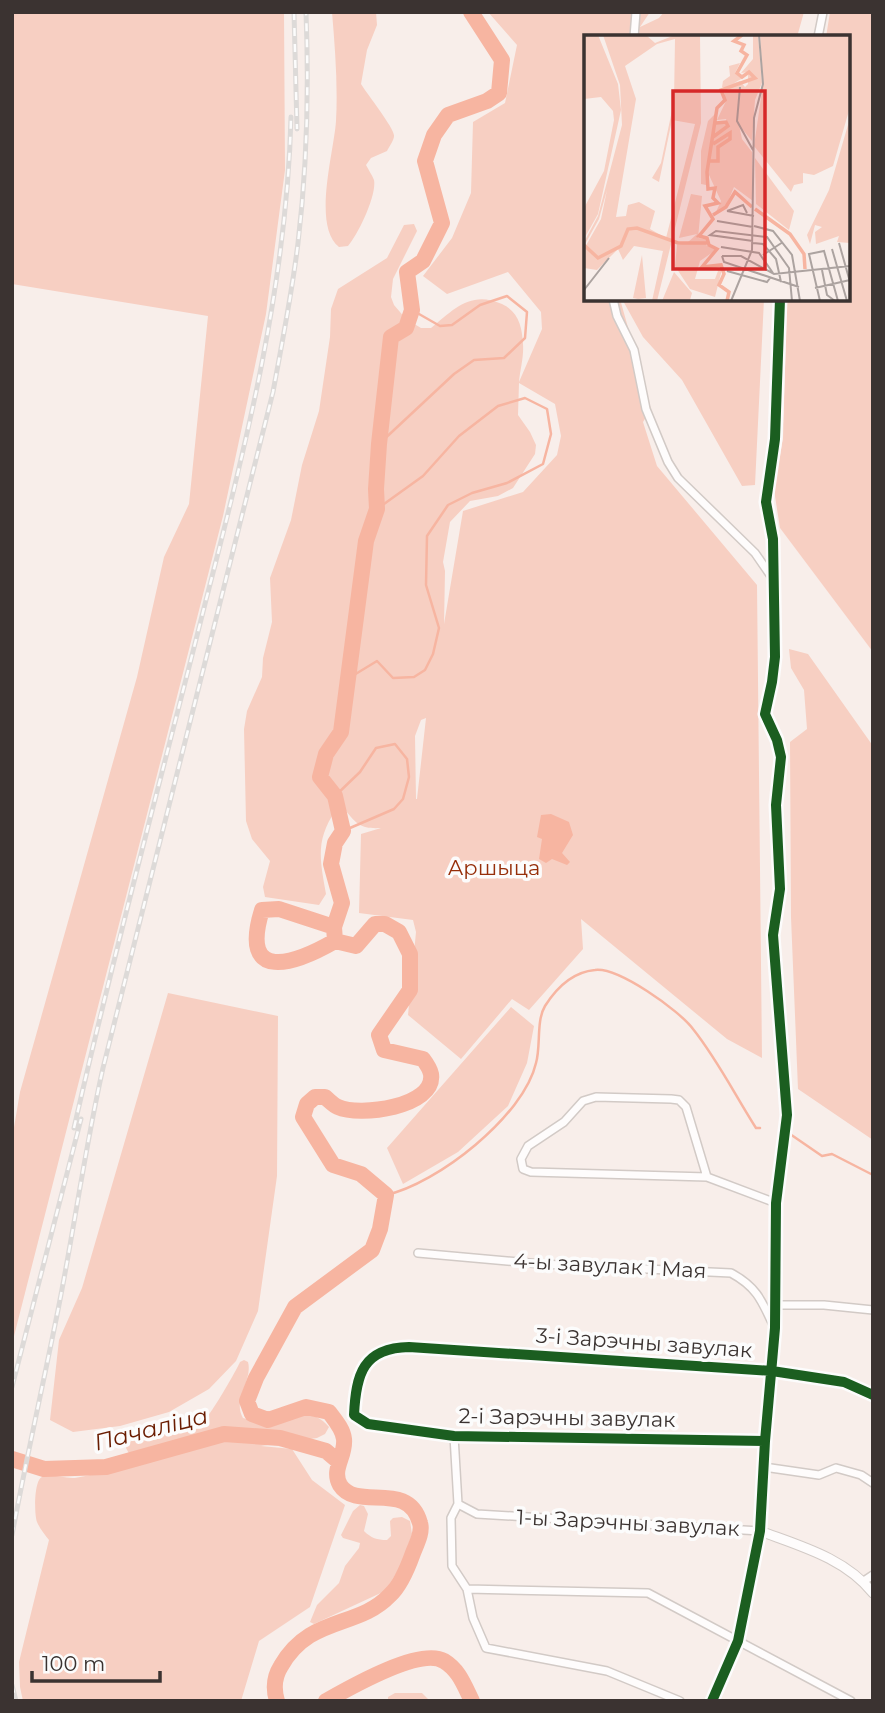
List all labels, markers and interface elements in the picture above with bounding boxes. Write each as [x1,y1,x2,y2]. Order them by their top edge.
inset map [584,35,850,301]
park label: Аршыца [448,855,540,880]
street label: 4-ы завулак 1 Мая [513,1248,707,1283]
street label: 3-і Зарэчны завулак [535,1322,753,1363]
water label: Пачаліца [91,1401,211,1457]
street label: 2-і Зарэчны завулак [458,1403,676,1432]
street label: 1-ы Зарэчны завулак [516,1504,740,1541]
scale bar [32,1640,159,1684]
text: 100 m [42,1651,105,1676]

